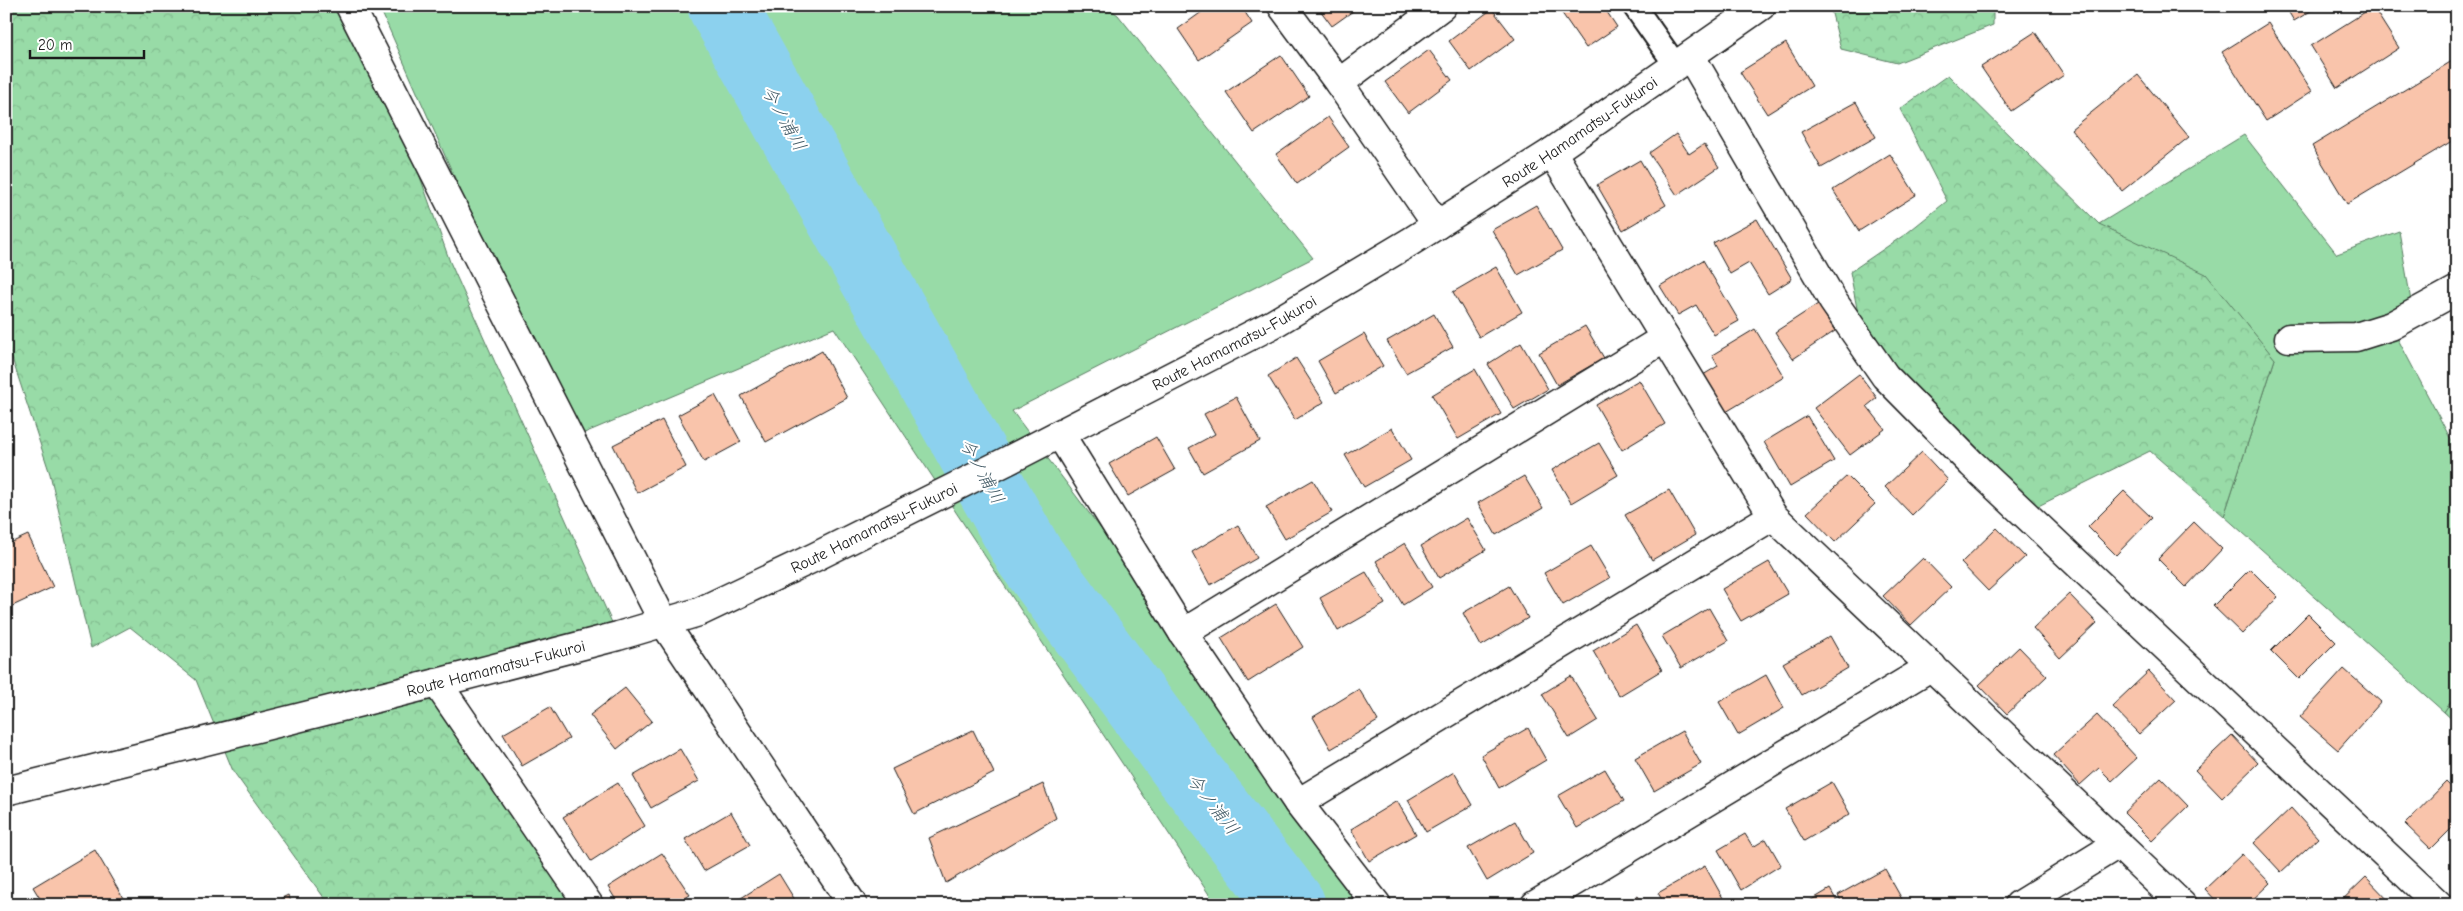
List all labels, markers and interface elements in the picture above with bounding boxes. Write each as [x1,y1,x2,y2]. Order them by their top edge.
scale bar [30,28,144,60]
text: 20 m [38,36,72,54]
street label: Route Hamamatsu-Fukuroi [1499,73,1661,191]
water label: 今ノ浦川 [757,82,810,155]
street label: Route Hamamatsu-Fukuroi [1149,292,1320,395]
water label: 今ノ浦川 [955,435,1008,508]
street label: Route Hamamatsu-Fukuroi [788,479,961,577]
street label: Route Hamamatsu-Fukuroi [405,637,587,700]
water label: 今ノ浦川 [1182,769,1243,839]

